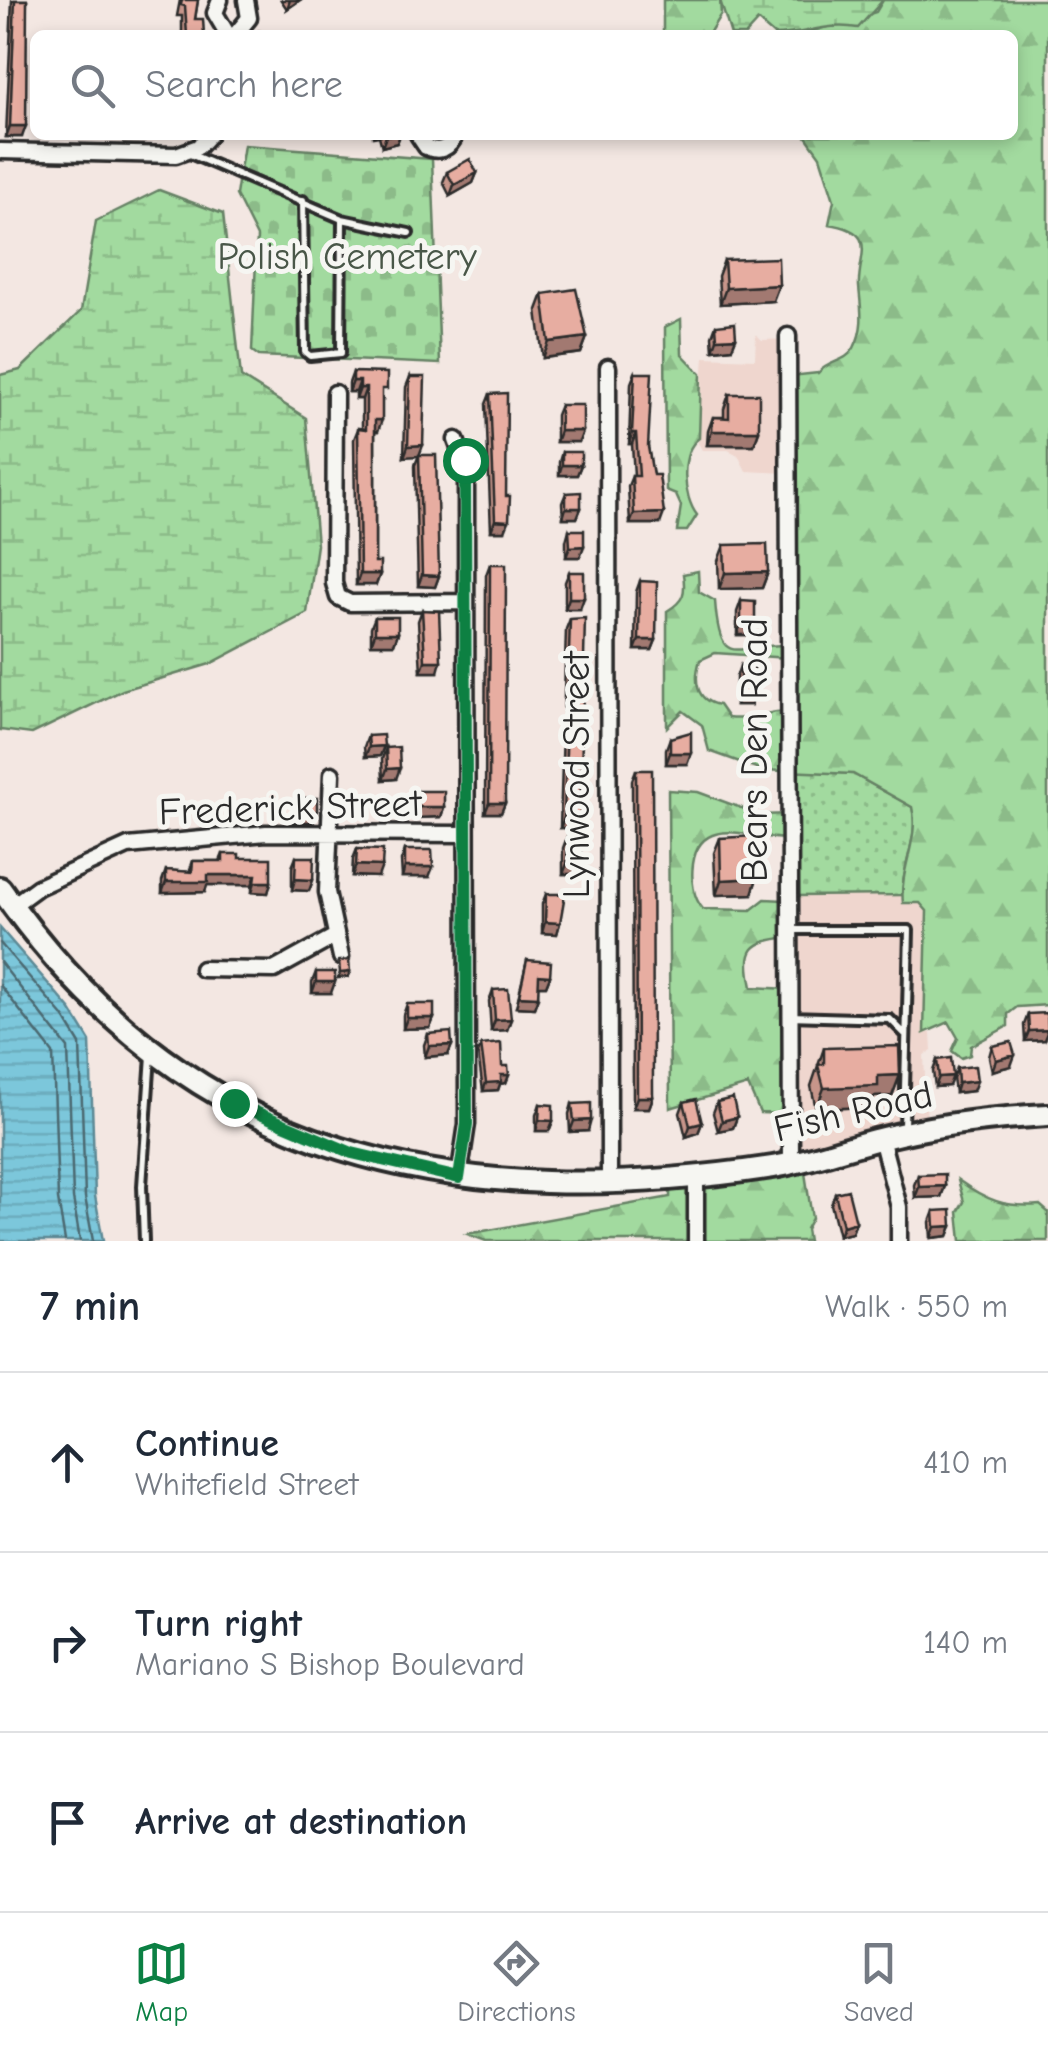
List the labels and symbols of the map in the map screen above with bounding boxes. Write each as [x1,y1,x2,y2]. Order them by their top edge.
park label: Polish Cemetery [217,235,477,279]
route start [443,438,489,484]
street label: Bears Den Road [733,618,777,882]
street label: Lynwood Street [555,650,599,899]
street label: Frederick Street [158,781,423,835]
street label: Fish Road [770,1072,937,1152]
route end [212,1081,258,1127]

